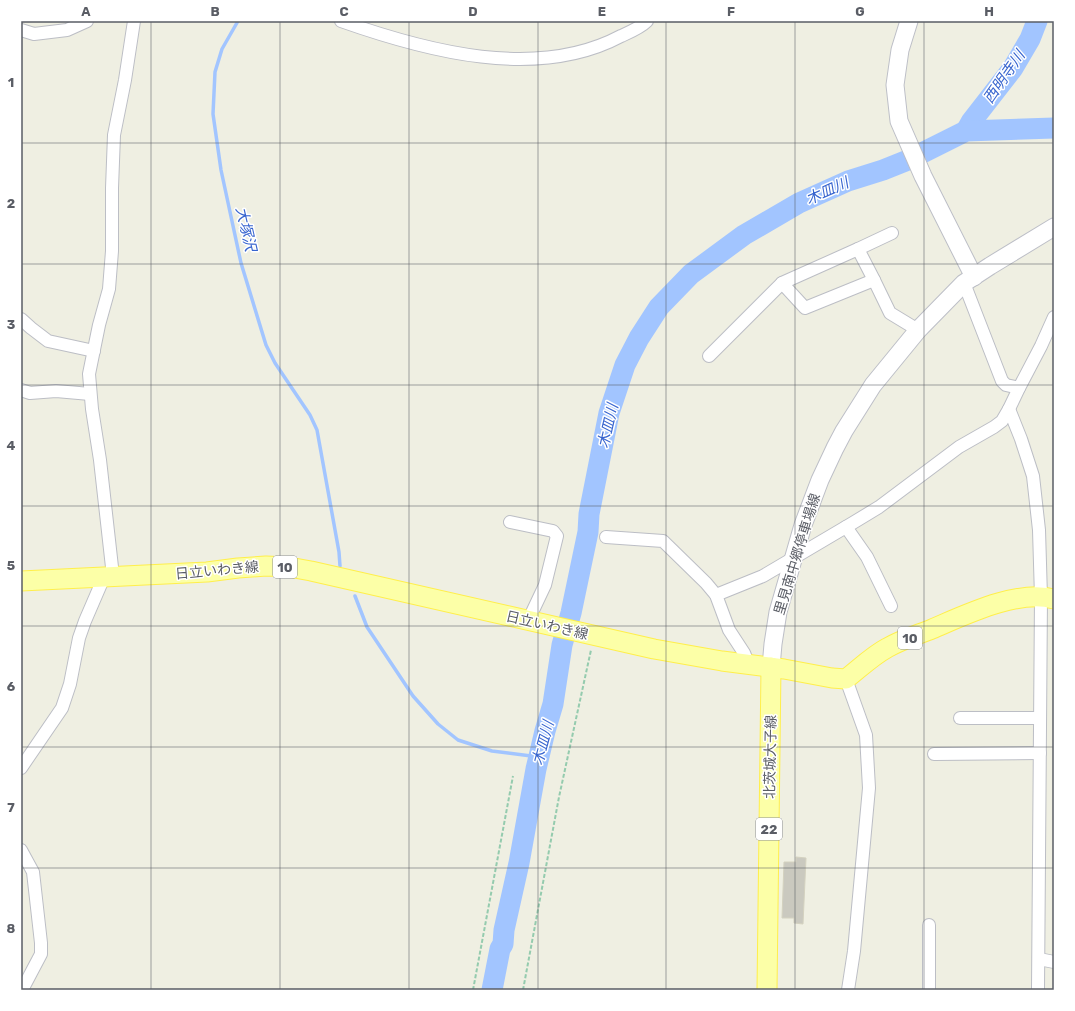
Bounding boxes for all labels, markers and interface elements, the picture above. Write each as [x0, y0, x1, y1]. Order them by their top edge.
text: A [81, 4, 91, 19]
text: B [210, 4, 220, 19]
text: C [339, 4, 349, 19]
text: D [468, 4, 478, 19]
text: E [598, 4, 606, 19]
text: F [727, 4, 735, 19]
text: G [855, 4, 865, 19]
text: H [984, 4, 994, 19]
water label: 西明寺川 [979, 46, 1030, 107]
text: 1 [8, 75, 14, 90]
water label: 木皿川 [803, 173, 853, 208]
text: 2 [7, 196, 15, 211]
water label: 大塚沢 [232, 205, 260, 255]
text: 3 [7, 317, 16, 332]
water label: 木皿川 [594, 400, 622, 450]
text: 4 [7, 438, 16, 453]
street label: 里見南中郷停車場線 [771, 491, 824, 617]
road number: 10 [273, 556, 297, 578]
text: 5 [7, 558, 15, 573]
street label: 日立いわき線 [174, 558, 260, 583]
street label: 日立いわき線 [504, 608, 590, 643]
road number: 10 [898, 627, 922, 649]
text: 6 [7, 679, 16, 694]
street label: 北茨城大子線 [761, 715, 780, 799]
water label: 木皿川 [528, 717, 558, 767]
text: 7 [7, 800, 15, 815]
road number: 22 [756, 818, 782, 840]
text: 8 [7, 921, 16, 936]

